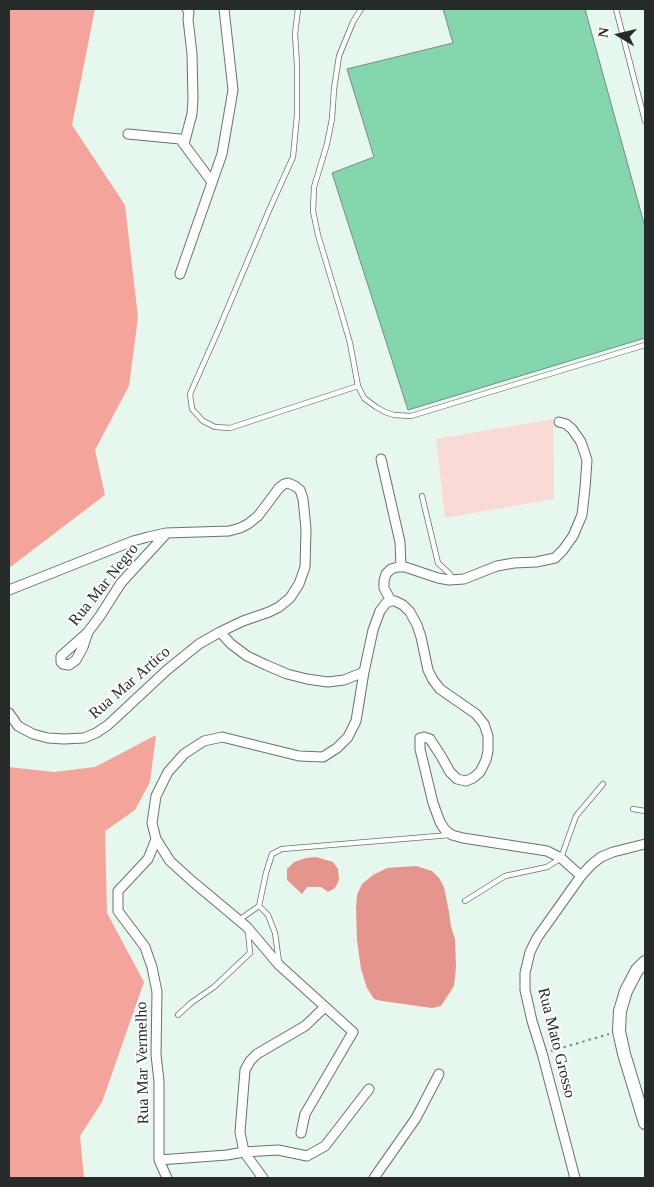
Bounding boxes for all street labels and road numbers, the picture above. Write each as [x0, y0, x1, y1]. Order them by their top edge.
street label: Rua Mar Negro [65, 540, 143, 630]
street label: Rua Mar Artico [85, 643, 175, 723]
street label: Rua Mato Grosso [533, 986, 579, 1100]
street label: Rua Mar Vermelho [132, 1002, 154, 1124]

